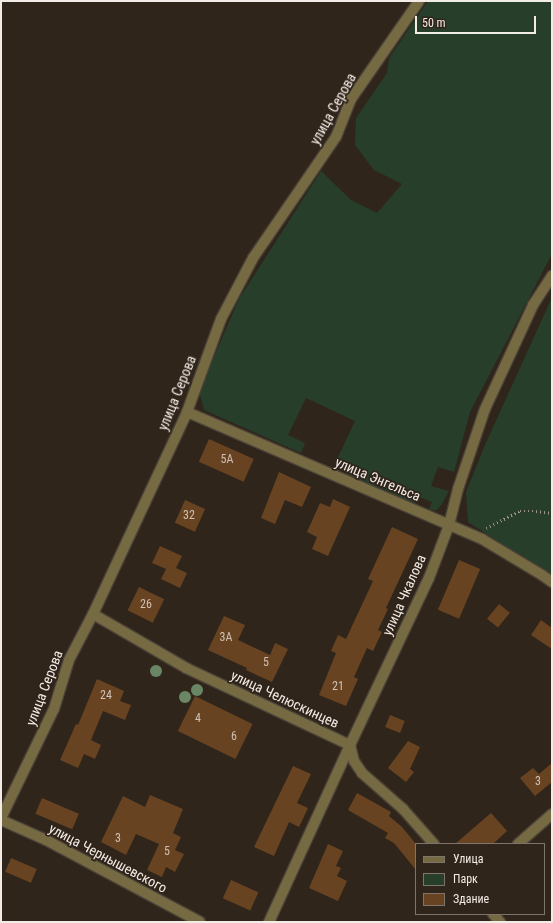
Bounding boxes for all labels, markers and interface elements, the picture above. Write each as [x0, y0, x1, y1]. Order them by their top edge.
scale bar [417, 8, 538, 34]
text: 50 m [422, 16, 446, 30]
street label: улица Серова [306, 70, 360, 148]
street label: улица Серова [154, 353, 200, 433]
house number: 5А [221, 453, 233, 467]
street label: улица Энгельса [333, 453, 423, 505]
house number: 32 [183, 509, 195, 523]
street label: улица Чкалова [379, 552, 429, 638]
house number: 26 [140, 598, 152, 612]
house number: 3А [220, 631, 232, 645]
street label: улица Серова [22, 648, 66, 728]
house number: 5 [263, 656, 269, 670]
street label: улица Челюскинцев [228, 667, 342, 731]
house number: 21 [332, 680, 344, 694]
house number: 24 [100, 689, 112, 703]
house number: 4 [195, 712, 201, 726]
house number: 6 [231, 730, 237, 744]
house number: 3 [535, 775, 541, 789]
street label: улица Чернышевского [46, 820, 170, 896]
house number: 3 [115, 832, 121, 846]
legend [415, 843, 545, 915]
house number: 5 [164, 845, 170, 859]
text: Улица [453, 852, 483, 866]
text: Парк [453, 872, 478, 886]
text: Здание [453, 892, 489, 906]

